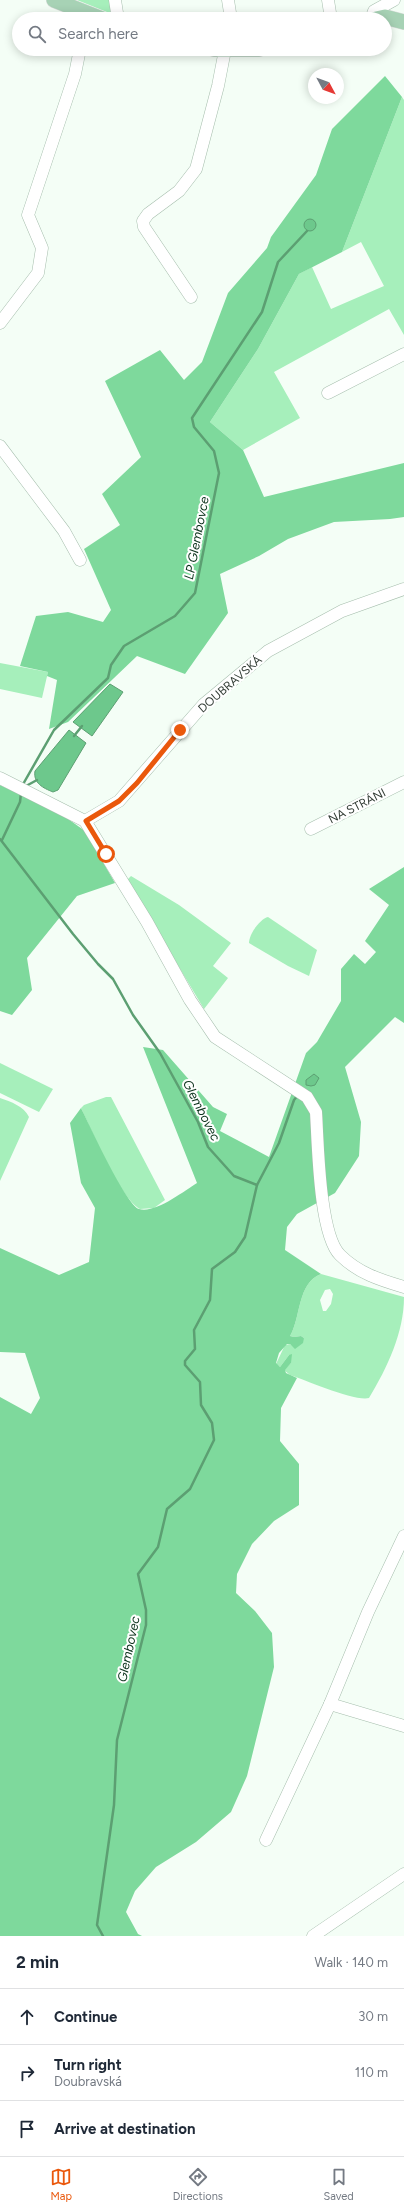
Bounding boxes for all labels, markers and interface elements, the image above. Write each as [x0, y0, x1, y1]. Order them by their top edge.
search box [12, 12, 392, 56]
icon: search [26, 23, 48, 45]
text: Search here [58, 25, 138, 43]
north arrow [308, 68, 344, 104]
water label: LP Glembovce [181, 495, 212, 581]
street label: DOUBRAVSKÁ [195, 653, 265, 715]
route end [171, 721, 189, 739]
street label: NA STRÁNI [326, 786, 388, 826]
route start [97, 845, 115, 863]
water label: Glembovec [180, 1077, 223, 1143]
water label: Glembovec [114, 1615, 143, 1683]
text: 2 min [16, 1952, 59, 1972]
text: Walk · 140 m [314, 1955, 388, 1970]
icon: ahead [16, 2006, 38, 2028]
text: Continue [54, 2008, 117, 2026]
text: 30 m [358, 2009, 388, 2024]
text: Turn right [54, 2056, 122, 2074]
icon: right [16, 2062, 38, 2084]
text: 110 m [355, 2065, 388, 2080]
text: Doubravská [54, 2074, 122, 2089]
icon: arrive [16, 2118, 38, 2140]
text: Arrive at destination [54, 2120, 195, 2138]
tab: Map [50, 2166, 72, 2203]
tab: Directions [173, 2166, 223, 2203]
tab: Saved [323, 2166, 354, 2203]

